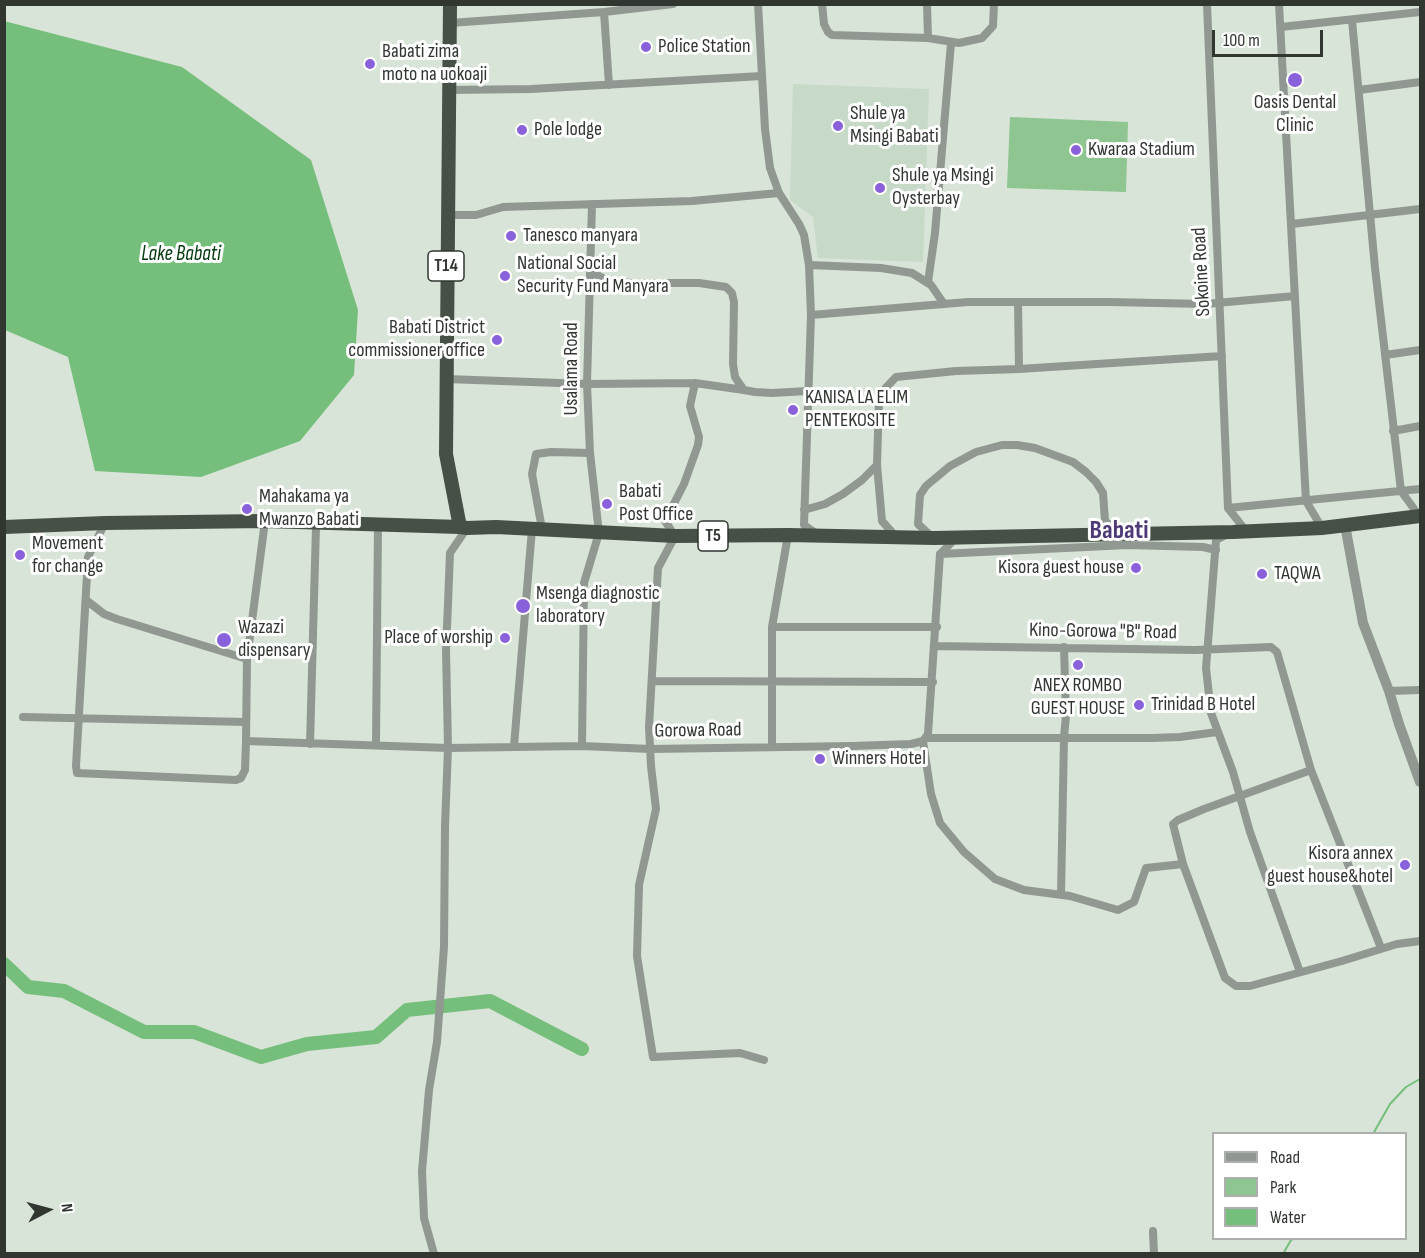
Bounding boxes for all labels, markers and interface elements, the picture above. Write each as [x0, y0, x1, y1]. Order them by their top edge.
scale bar [1215, 18, 1326, 56]
text: 100 m [1223, 30, 1260, 51]
place label: Police Station [658, 35, 751, 59]
place label: Babati zima moto na uokoaji [382, 40, 487, 87]
marker: Police Station [639, 40, 653, 54]
marker: Babati zima moto na uokoaji [363, 57, 377, 71]
marker: Oasis Dental Clinic [1286, 71, 1304, 89]
place label: Oasis Dental Clinic [1254, 91, 1336, 138]
place label: Shule ya Msingi Babati [850, 102, 939, 149]
place label: Pole lodge [534, 118, 602, 142]
marker: Shule ya Msingi Babati [831, 119, 845, 133]
marker: Pole lodge [515, 123, 529, 137]
place label: Kwaraa Stadium [1088, 138, 1195, 162]
marker: Kwaraa Stadium [1069, 143, 1083, 157]
place label: Shule ya Msingi Oysterbay [892, 164, 994, 211]
marker: Shule ya Msingi Oysterbay [873, 181, 887, 195]
place label: Tanesco manyara [523, 224, 638, 248]
street label: Sokoine Road [1188, 227, 1216, 317]
marker: Tanesco manyara [504, 229, 518, 243]
water label: Lake Babati [141, 242, 221, 268]
road number: T14 [428, 251, 464, 281]
place label: National Social Security Fund Manyara [517, 252, 669, 299]
marker: National Social Security Fund Manyara [498, 269, 512, 283]
place label: Babati District commissioner office [348, 316, 485, 363]
street label: Usalama Road [560, 322, 584, 416]
marker: Babati District commissioner office [490, 333, 504, 347]
place label: KANISA LA ELIM PENTEKOSITE [805, 386, 908, 433]
marker: KANISA LA ELIM PENTEKOSITE [786, 403, 800, 417]
place label: Babati Post Office [619, 480, 693, 527]
place label: Mahakama ya Mwanzo Babati [259, 485, 359, 532]
marker: Babati Post Office [600, 497, 614, 511]
marker: Mahakama ya Mwanzo Babati [240, 502, 254, 516]
district label: Babati [1090, 515, 1148, 547]
road number: T5 [698, 521, 728, 551]
place label: Movement for change [32, 532, 103, 579]
marker: Movement for change [13, 548, 27, 562]
place label: Kisora guest house [998, 556, 1124, 580]
marker: Kisora guest house [1129, 561, 1143, 575]
place label: TAQWA [1274, 562, 1321, 586]
marker: TAQWA [1255, 567, 1269, 581]
place label: Msenga diagnostic laboratory [536, 582, 660, 629]
marker: Msenga diagnostic laboratory [514, 597, 532, 615]
place label: Wazazi dispensary [238, 616, 311, 663]
street label: Kino-Gorowa "B" Road [1029, 619, 1177, 645]
place label: Place of worship [384, 626, 493, 650]
marker: Wazazi dispensary [215, 631, 233, 649]
marker: Place of worship [498, 631, 512, 645]
marker: ANEX ROMBO GUEST HOUSE [1071, 658, 1085, 672]
place label: ANEX ROMBO GUEST HOUSE [1031, 674, 1125, 721]
place label: Trinidad B Hotel [1151, 693, 1255, 717]
marker: Trinidad B Hotel [1132, 698, 1146, 712]
street label: Gorowa Road [654, 718, 742, 744]
place label: Winners Hotel [832, 747, 926, 771]
marker: Winners Hotel [813, 752, 827, 766]
place label: Kisora annex guest house&hotel [1267, 842, 1393, 889]
marker: Kisora annex guest house&hotel [1398, 858, 1412, 872]
legend [1212, 1132, 1407, 1240]
text: Road [1270, 1147, 1300, 1168]
text: Park [1270, 1177, 1296, 1198]
north arrow [18, 1180, 78, 1240]
text: N [57, 1203, 76, 1213]
text: Water [1270, 1207, 1306, 1228]

